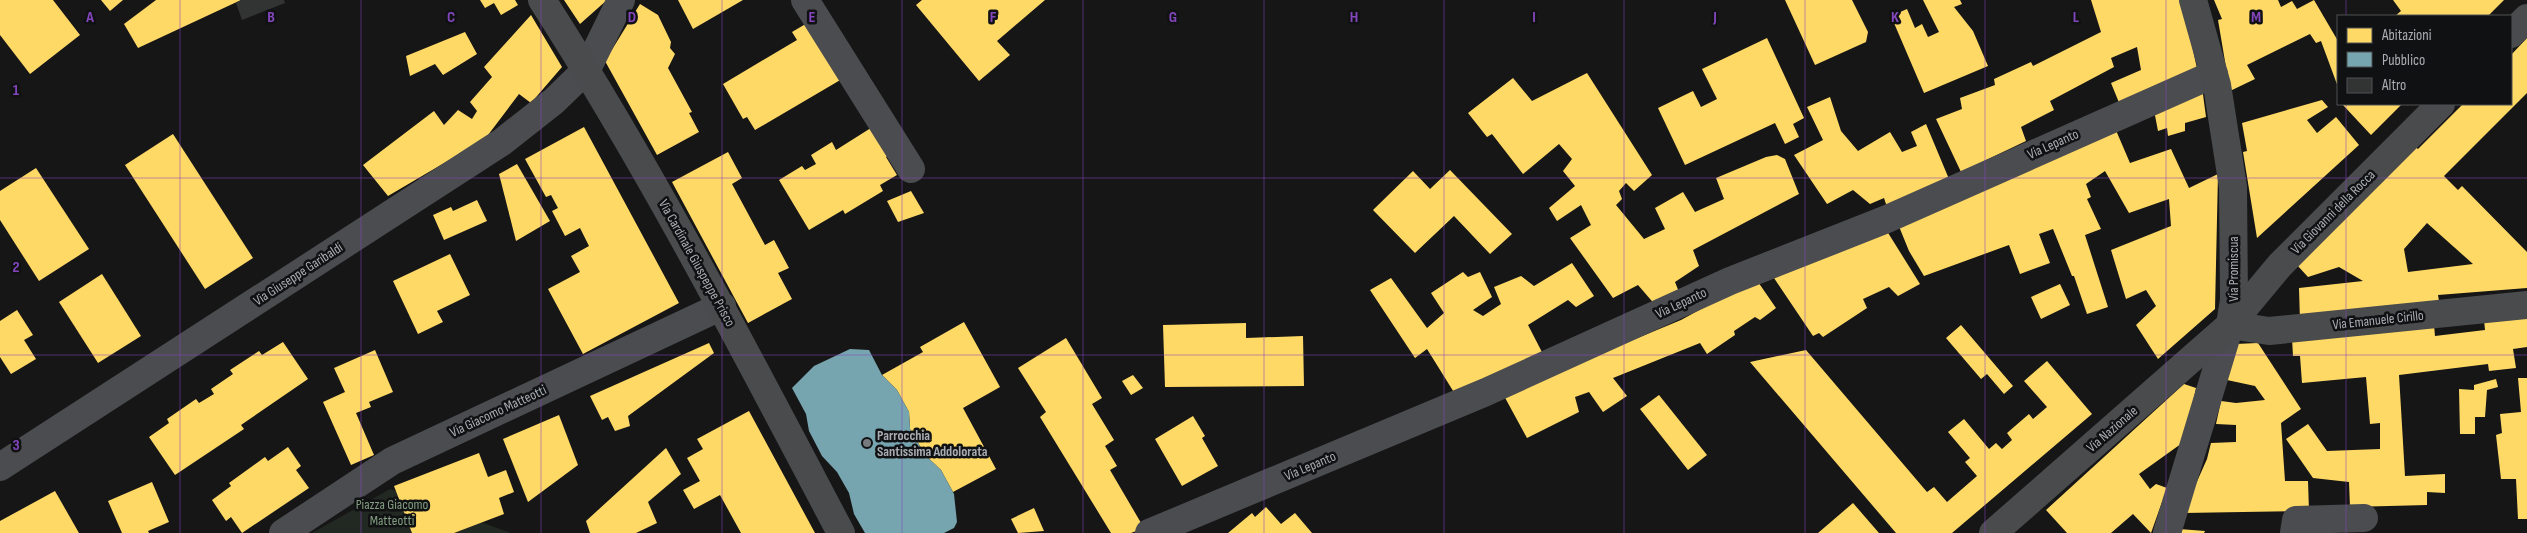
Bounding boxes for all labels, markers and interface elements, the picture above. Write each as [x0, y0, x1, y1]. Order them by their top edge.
text: A [85, 8, 94, 27]
text: B [267, 8, 275, 27]
text: C [447, 8, 455, 27]
text: D [628, 8, 636, 27]
text: E [809, 8, 816, 27]
text: F [990, 8, 997, 27]
text: G [1169, 8, 1177, 27]
text: H [1350, 8, 1358, 27]
text: I [1532, 8, 1536, 27]
text: J [1712, 8, 1717, 27]
text: K [1891, 8, 1899, 27]
text: L [2073, 8, 2080, 27]
text: M [2251, 8, 2261, 27]
legend [2337, 15, 2512, 105]
text: Abitazioni [2381, 26, 2432, 45]
text: Pubblico [2382, 51, 2425, 70]
text: Altro [2381, 76, 2406, 95]
text: 1 [13, 81, 20, 100]
street label: Via Lepanto [2025, 125, 2081, 163]
street label: Via Giovanni della Rocca [2287, 166, 2379, 258]
street label: Via Cardinale Giuspeppe Prisco [655, 196, 739, 330]
street label: Via Promiscua [2225, 236, 2242, 302]
street label: Via Giuseppe Garibaldi [250, 239, 346, 309]
text: 2 [12, 258, 20, 277]
street label: Via Lepanto [1653, 284, 1709, 322]
street label: Via Emanuele Cirillo [2332, 307, 2425, 333]
street label: Via Giacomo Matteotti [447, 381, 549, 441]
street label: Via Nazionale [2083, 402, 2141, 456]
place label: Parrocchia Santissima Addolorata [877, 427, 988, 460]
text: 3 [12, 436, 20, 455]
marker: Parrocchia Santissima Addolorata [861, 437, 873, 449]
street label: Via Lepanto [1282, 447, 1339, 484]
park label: Piazza Giacomo Matteotti [356, 496, 429, 529]

